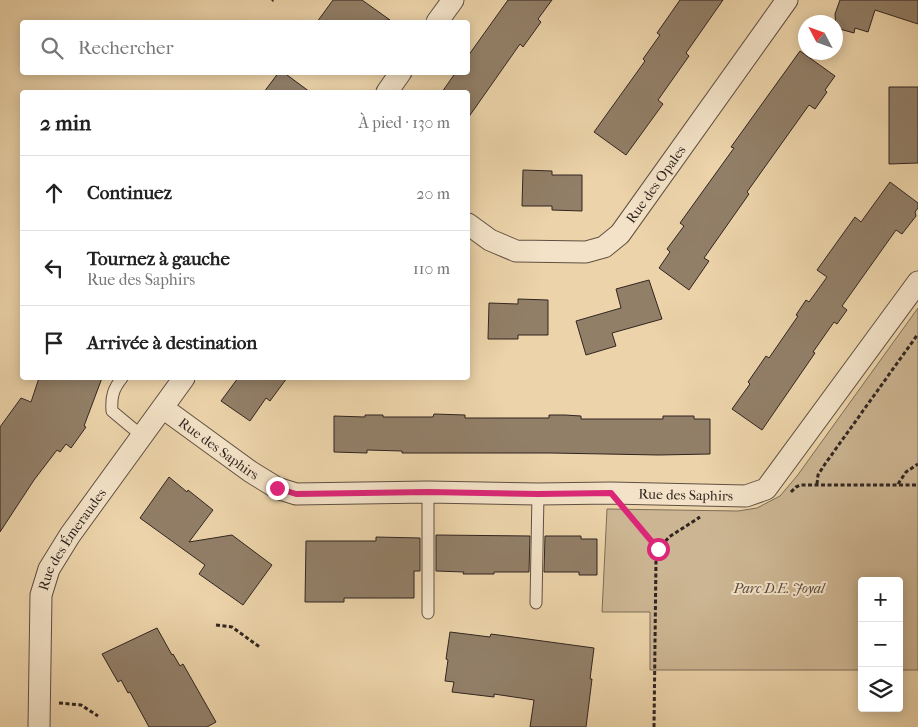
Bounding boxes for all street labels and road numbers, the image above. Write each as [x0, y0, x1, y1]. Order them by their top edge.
street label: Rue des Opales [622, 142, 690, 227]
street label: Rue des Saphirs [175, 414, 262, 484]
street label: Rue des Émeraudes [35, 485, 110, 593]
street label: Rue des Saphirs [638, 486, 733, 505]

